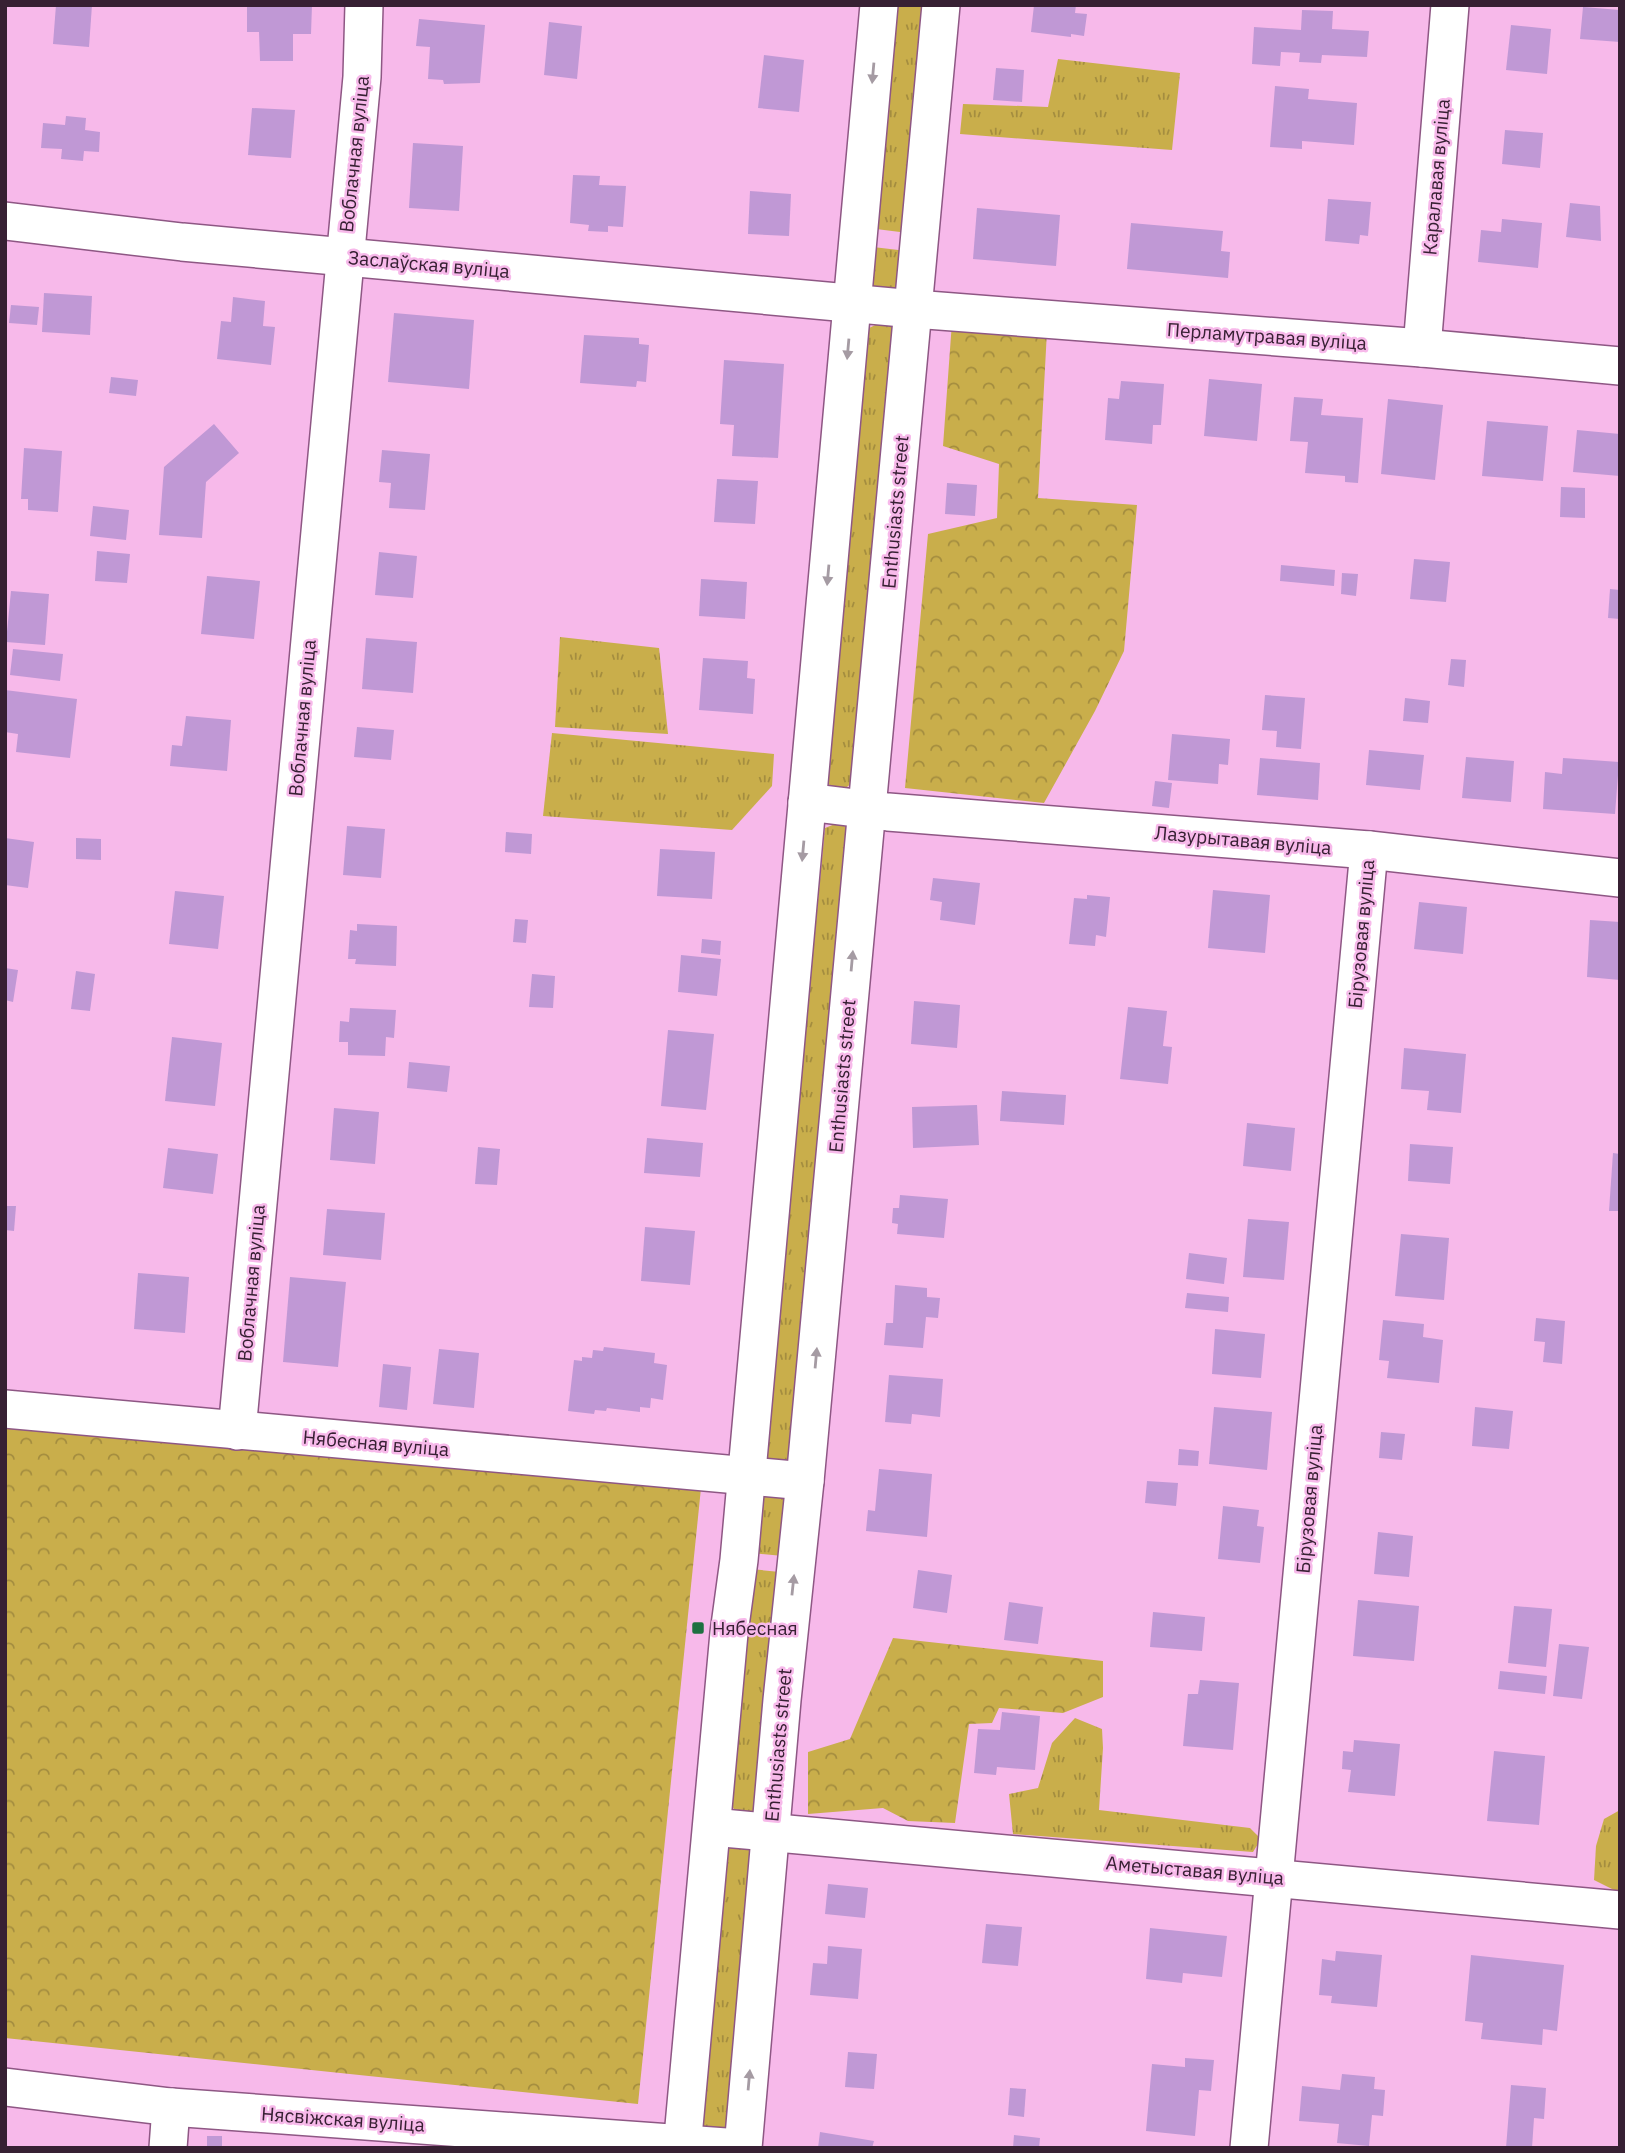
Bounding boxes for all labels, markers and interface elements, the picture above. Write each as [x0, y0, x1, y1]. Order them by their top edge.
one-way arrow [867, 62, 878, 84]
street label: Воблачная вуліца [334, 75, 374, 233]
street label: Каралавая вуліца [1417, 98, 1455, 256]
street label: Заслаўская вуліца [347, 245, 511, 283]
street label: Перламутравая вуліца [1166, 317, 1368, 355]
one-way arrow [843, 338, 854, 360]
street label: Enthusiasts street [876, 434, 914, 590]
one-way arrow [822, 564, 833, 586]
street label: Воблачная вуліца [283, 639, 321, 797]
street label: Лазурытавая вуліца [1153, 820, 1333, 860]
one-way arrow [797, 840, 808, 862]
street label: Бірузовая вуліца [1343, 859, 1379, 1009]
one-way arrow [847, 950, 858, 972]
street label: Enthusiasts street [823, 998, 861, 1154]
street label: Воблачная вуліца [232, 1204, 270, 1362]
one-way arrow [811, 1347, 822, 1369]
street label: Бірузовая вуліца [1291, 1424, 1327, 1574]
street label: Нябесная вуліца [302, 1425, 450, 1461]
one-way arrow [788, 1574, 799, 1596]
place label: Нябесная [712, 1616, 798, 1640]
marker: Нябесная [690, 1620, 706, 1636]
street label: Enthusiasts street [759, 1667, 797, 1823]
street label: Аметыставая вуліца [1105, 1850, 1285, 1890]
one-way arrow [744, 2069, 755, 2091]
street label: Нясвіжская вуліца [260, 2101, 426, 2137]

